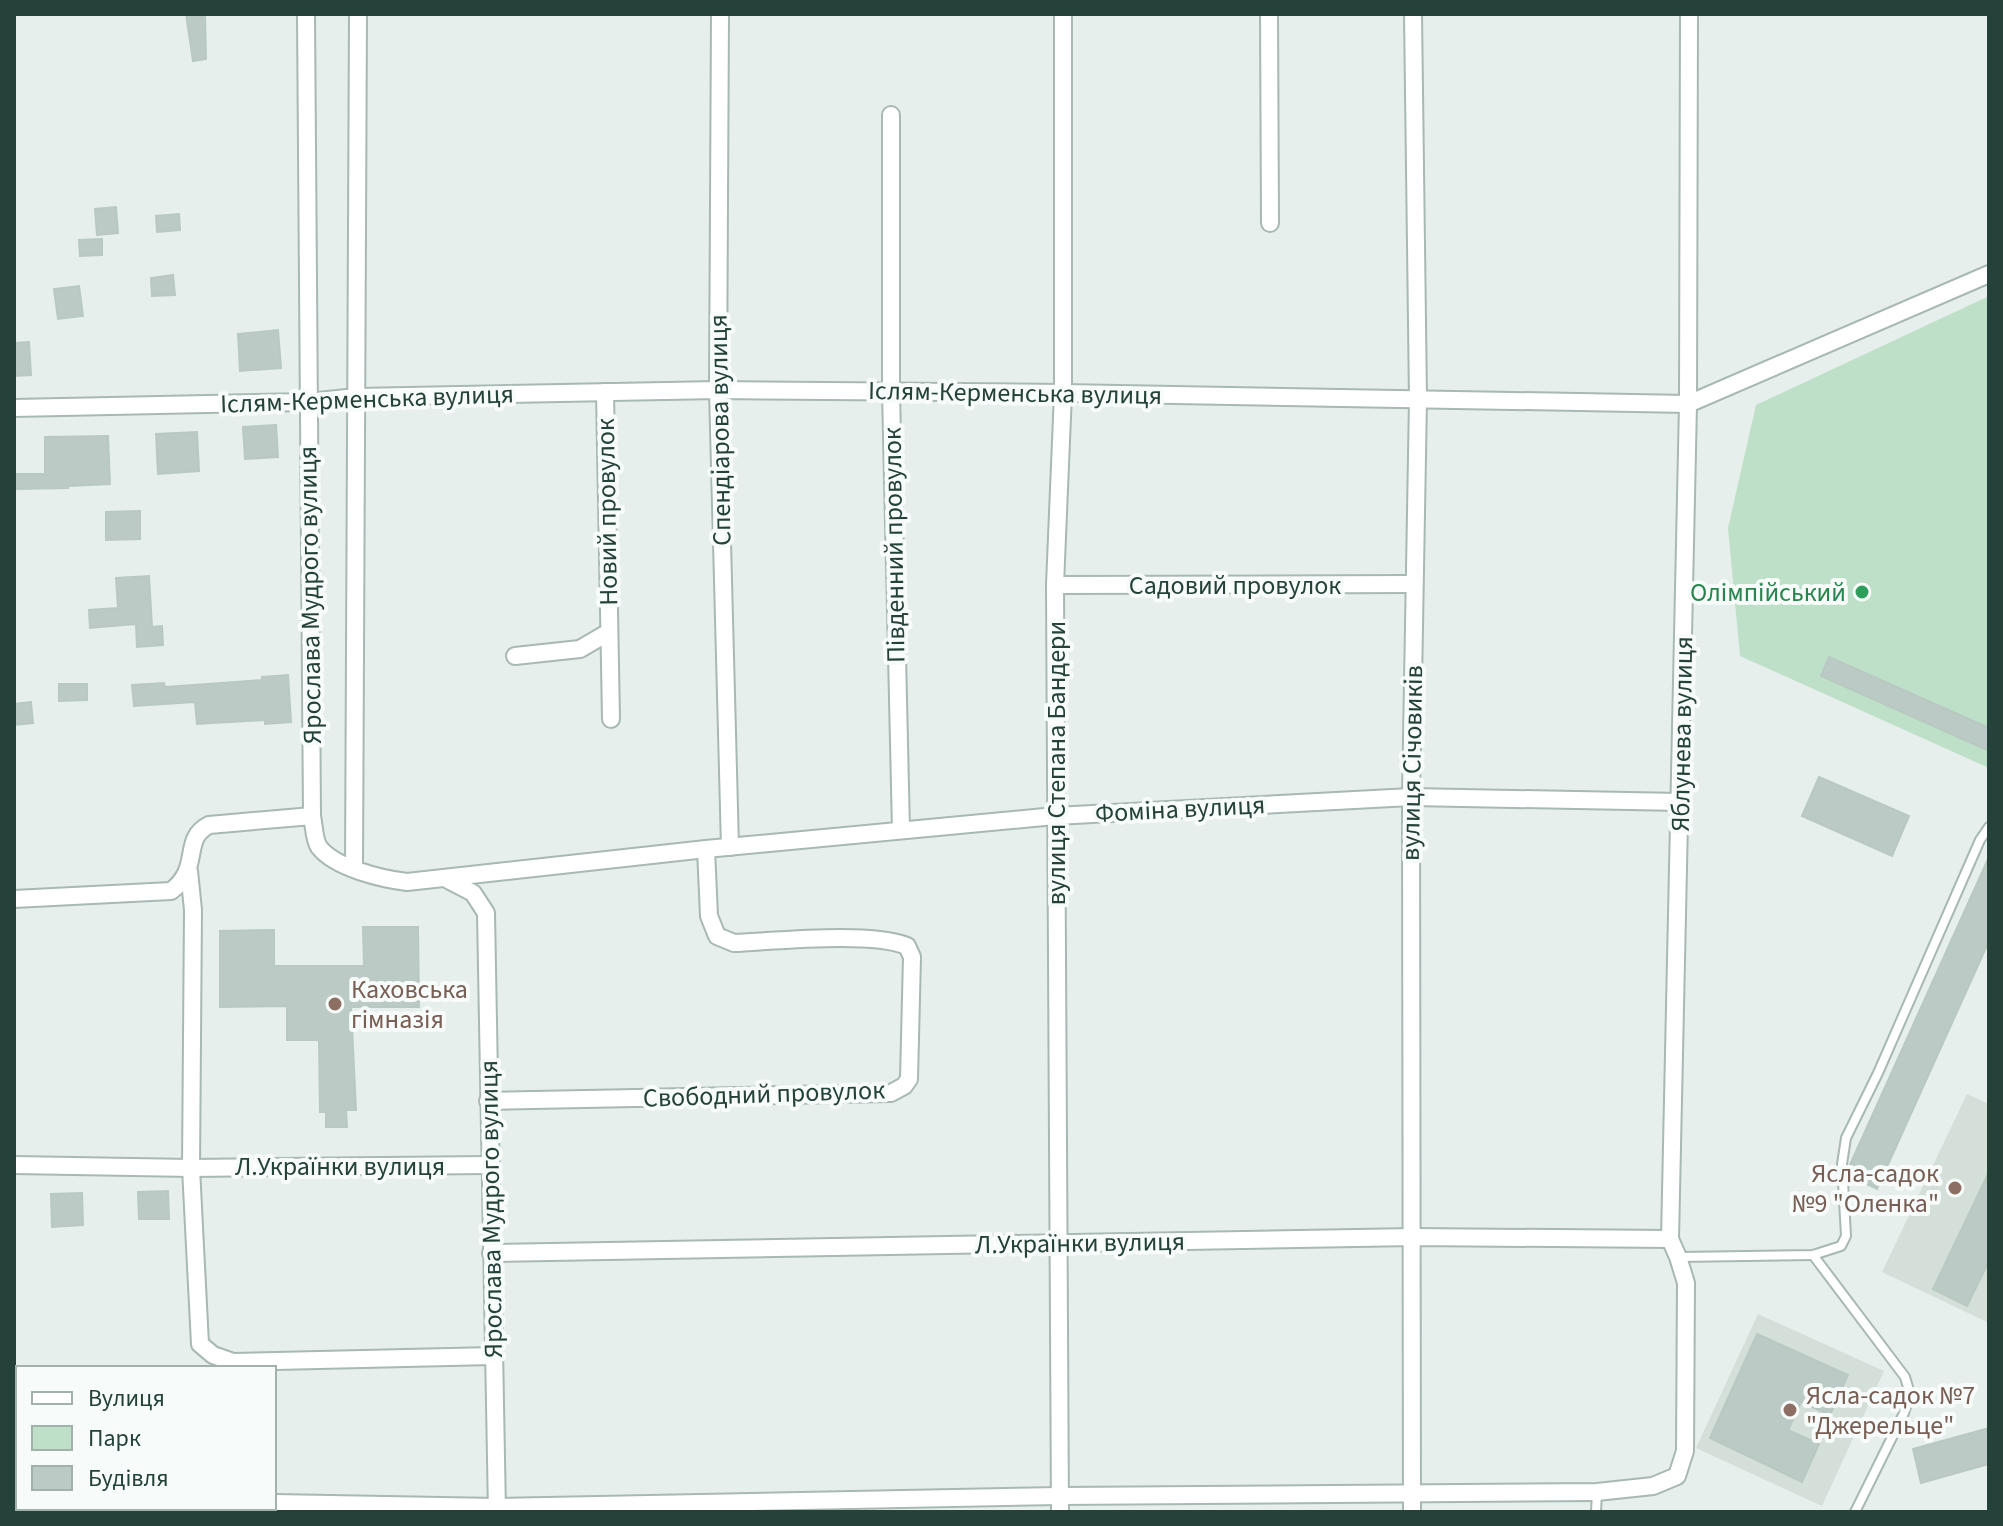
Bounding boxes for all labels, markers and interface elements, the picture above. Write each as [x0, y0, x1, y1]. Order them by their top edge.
street label: Спендіарова вулиця [699, 314, 741, 546]
street label: Іслям-Керменська вулиця [868, 372, 1162, 414]
street label: Іслям-Керменська вулиця [219, 375, 515, 423]
street label: Новий провулок [587, 418, 627, 606]
street label: Південний провулок [873, 427, 915, 663]
street label: Ярослава Мудрого вулиця [289, 446, 331, 744]
street label: Садовий провулок [1129, 567, 1341, 604]
place label: Олімпійський [1690, 574, 1846, 611]
marker: Олімпійський [1853, 583, 1871, 601]
street label: вулиця Степана Бандери [1038, 621, 1075, 905]
street label: Яблунева вулиця [1662, 636, 1702, 832]
street label: вулиця Січовиків [1392, 665, 1432, 861]
street label: Фоміна вулиця [1094, 786, 1266, 832]
place label: Каховська гімназія [351, 971, 468, 1038]
marker: Каховська гімназія [326, 995, 344, 1013]
street label: Ярослава Мудрого вулиця [470, 1060, 512, 1358]
street label: Свободний провулок [642, 1071, 886, 1117]
street label: Л.Українки вулиця [235, 1148, 445, 1185]
place label: Ясла-садок №9 "Оленка" [1791, 1155, 1939, 1222]
marker: Ясла-садок №9 "Оленка" [1946, 1179, 1964, 1197]
street label: Л.Українки вулиця [975, 1223, 1185, 1263]
legend [16, 1366, 276, 1510]
place label: Ясла-садок №7 "Джерельце" [1806, 1377, 1975, 1444]
text: Вулиця [88, 1381, 165, 1416]
marker: Ясла-садок №7 "Джерельце" [1781, 1401, 1799, 1419]
text: Парк [88, 1421, 141, 1456]
text: Будівля [88, 1461, 169, 1496]

